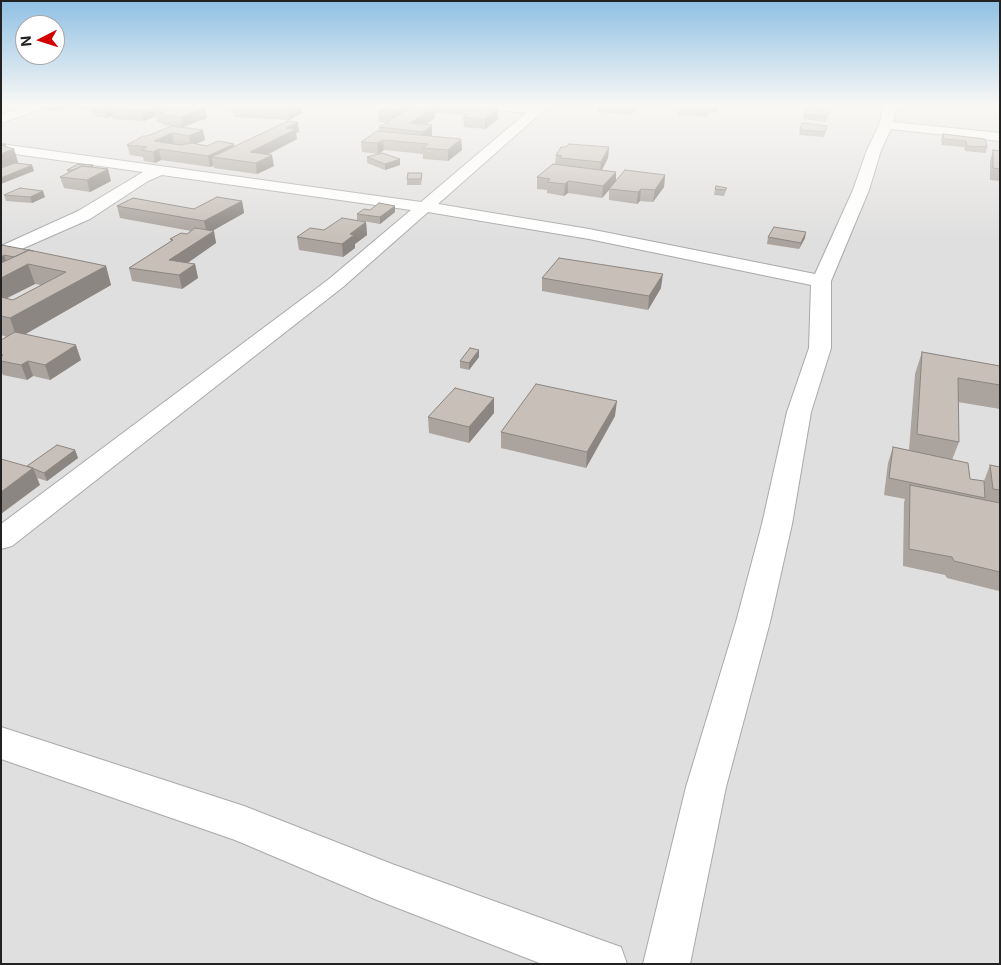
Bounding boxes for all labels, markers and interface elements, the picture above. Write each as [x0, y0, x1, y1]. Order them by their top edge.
north arrow [15, 15, 65, 65]
text: N [17, 35, 34, 47]

